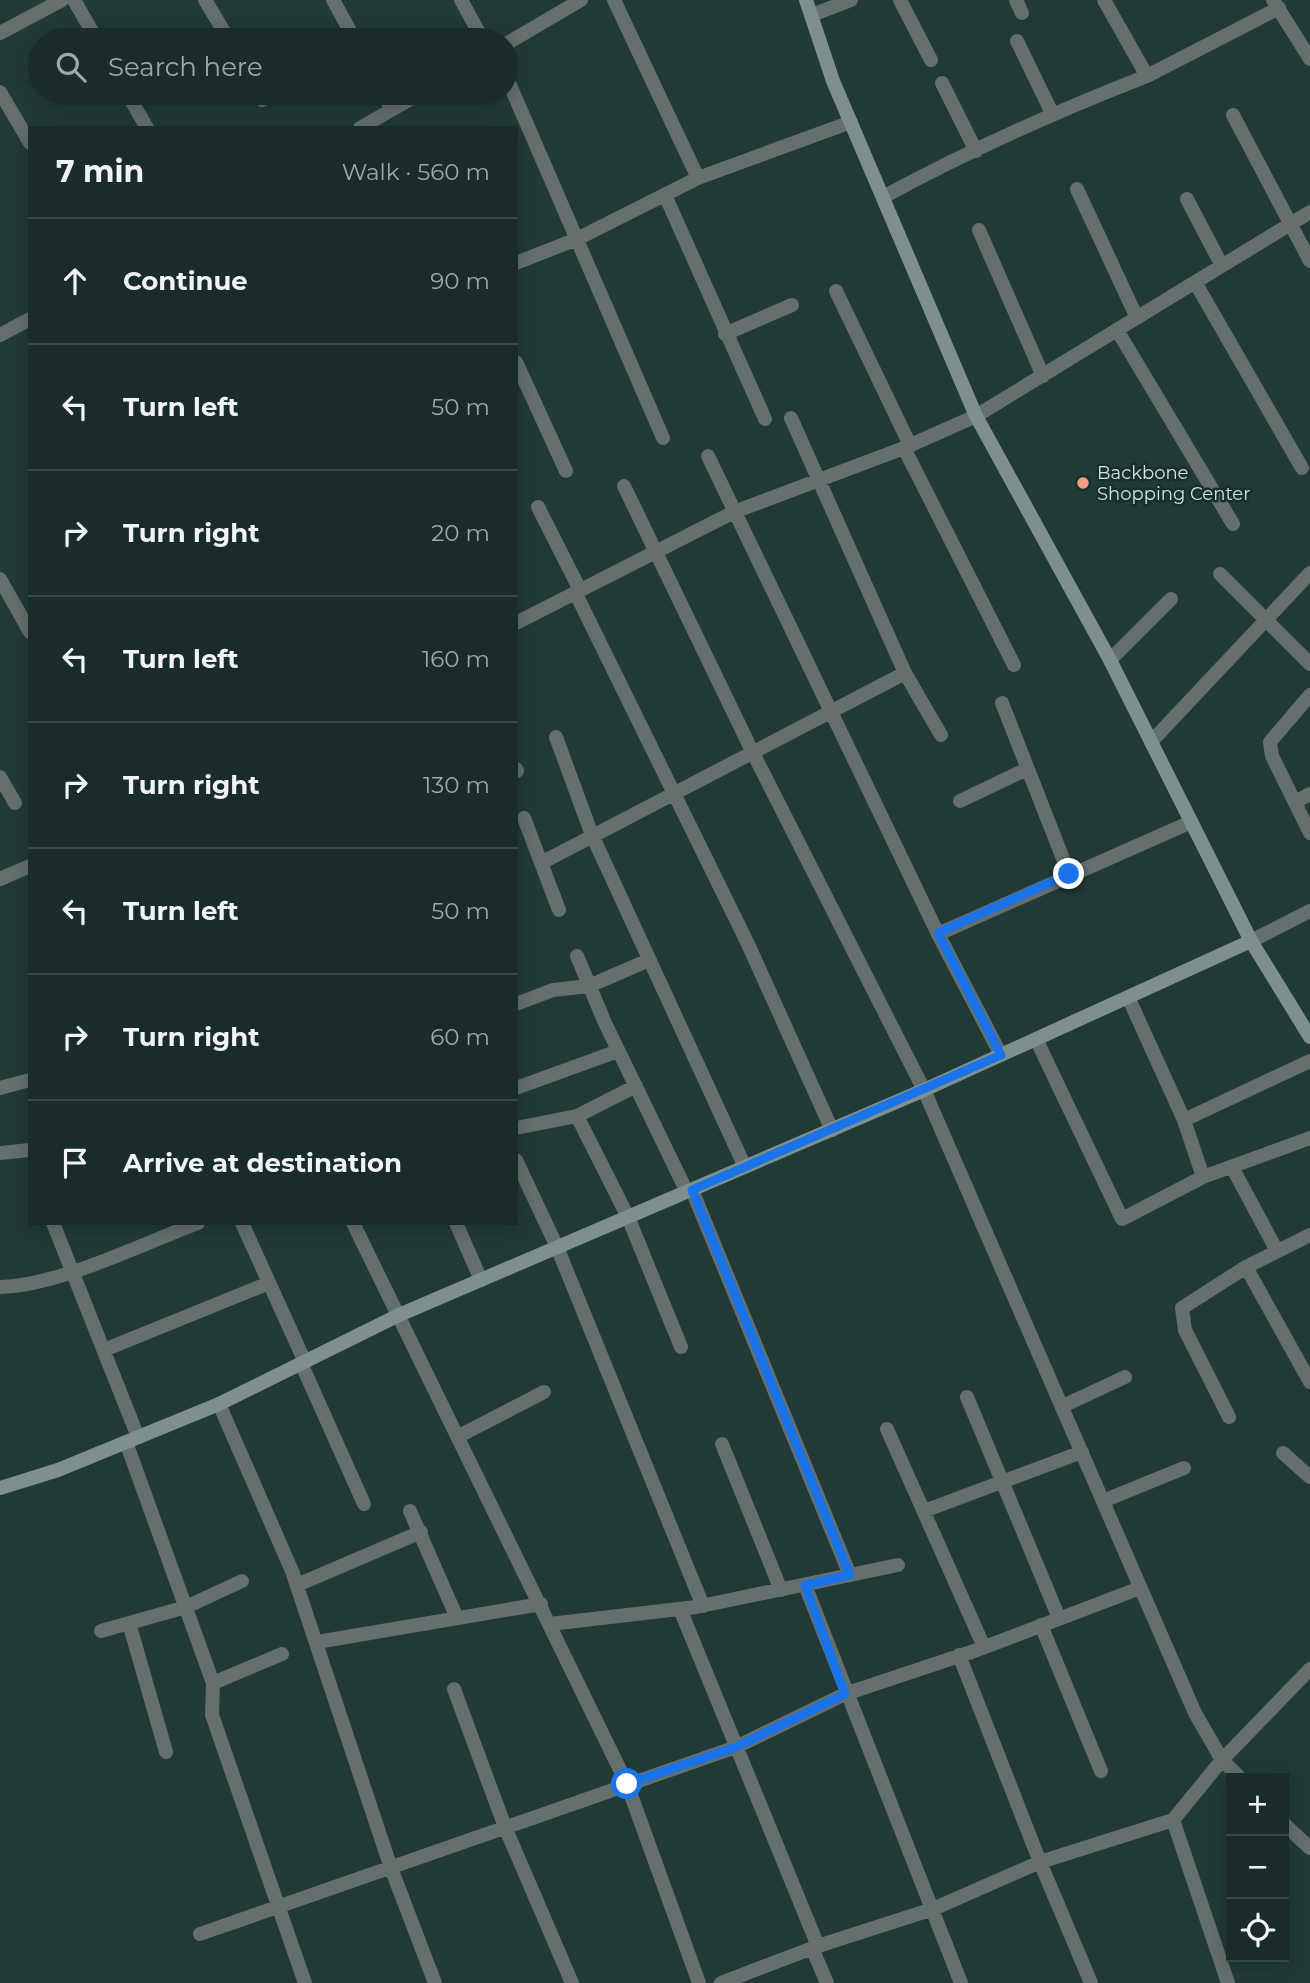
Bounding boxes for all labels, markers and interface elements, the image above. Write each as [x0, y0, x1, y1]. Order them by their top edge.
search box [28, 28, 518, 105]
icon: search [52, 48, 90, 86]
text: Search here [108, 51, 263, 83]
text: 7 min [56, 153, 144, 190]
text: Walk · 560 m [342, 158, 490, 186]
icon: ahead [56, 262, 94, 300]
text: Continue [123, 265, 248, 297]
text: 90 m [430, 267, 490, 295]
icon: left [56, 388, 94, 426]
text: Turn left [123, 391, 239, 423]
text: 50 m [431, 393, 490, 421]
place label: Backbone Shopping Center [1097, 462, 1250, 505]
marker: Backbone Shopping Center [1075, 475, 1091, 491]
icon: right [56, 514, 94, 552]
text: Turn right [123, 517, 259, 549]
text: 20 m [431, 519, 490, 547]
icon: left [56, 640, 94, 678]
text: Turn left [123, 643, 239, 675]
text: 160 m [422, 645, 490, 673]
icon: right [56, 766, 94, 804]
text: Turn right [123, 769, 259, 801]
text: 130 m [423, 771, 490, 799]
route end [1053, 858, 1084, 889]
icon: left [56, 892, 94, 930]
text: Turn left [123, 895, 239, 927]
text: 50 m [431, 897, 490, 925]
icon: right [56, 1018, 94, 1056]
text: Turn right [123, 1021, 259, 1053]
text: 60 m [430, 1023, 490, 1051]
icon: arrive [56, 1144, 94, 1182]
text: Arrive at destination [123, 1147, 402, 1179]
route start [611, 1768, 642, 1799]
map controls [1226, 1773, 1289, 1962]
button: + [1226, 1773, 1289, 1836]
button: − [1226, 1836, 1289, 1899]
button: locate [1226, 1899, 1289, 1962]

